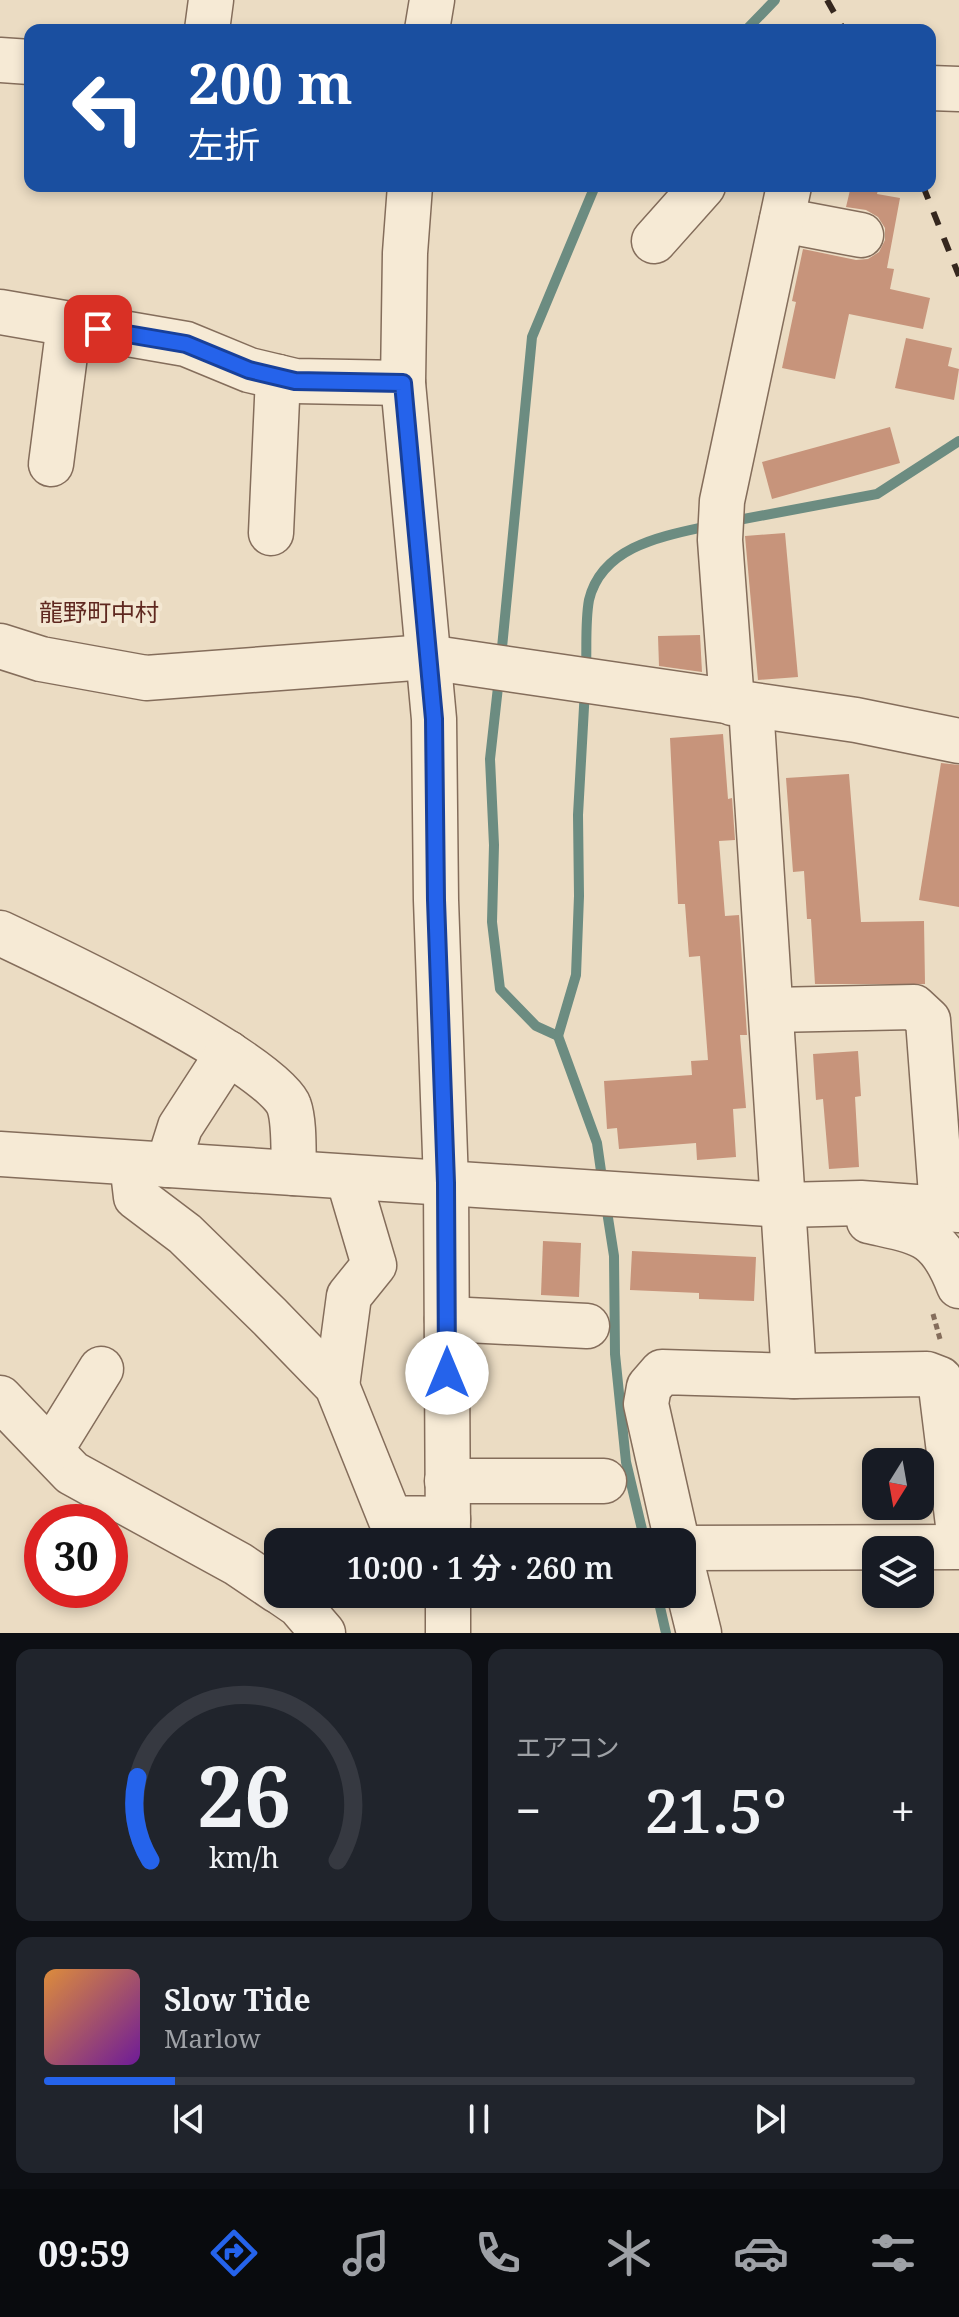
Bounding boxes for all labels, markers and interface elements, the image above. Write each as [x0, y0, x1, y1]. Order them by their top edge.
text: 200 m [188, 44, 353, 120]
icon: left [56, 56, 160, 160]
text: 左折 [188, 120, 260, 169]
pin [64, 295, 132, 363]
icon: arrive [76, 307, 120, 351]
district label: 龍野町中村 [39, 595, 159, 628]
position arrow [405, 1331, 489, 1415]
north arrow [862, 1448, 934, 1520]
map controls [862, 1448, 934, 1608]
speed limit sign: 30 [24, 1504, 128, 1608]
button: layers [862, 1536, 934, 1608]
text: 10:00 · 1 分 · 260 m [347, 1547, 613, 1588]
text: エアコン [516, 1729, 620, 1765]
text: 26 [197, 1738, 291, 1851]
text: 21.5° [645, 1769, 787, 1851]
text: − [516, 1780, 541, 1840]
text: + [890, 1780, 915, 1840]
text: km/h [209, 1837, 279, 1876]
text: Slow Tide [164, 1979, 311, 2020]
text: Marlow [164, 2020, 261, 2056]
icon: previous [167, 2097, 211, 2141]
icon: pause [457, 2097, 501, 2141]
icon: next [748, 2097, 792, 2141]
icon: directions [206, 2225, 262, 2281]
icon: music [338, 2225, 394, 2281]
icon: phone [470, 2225, 526, 2281]
icon: climate [601, 2225, 657, 2281]
icon: car [733, 2225, 789, 2281]
icon: filters [865, 2225, 921, 2281]
text: 09:59 [38, 2229, 130, 2278]

